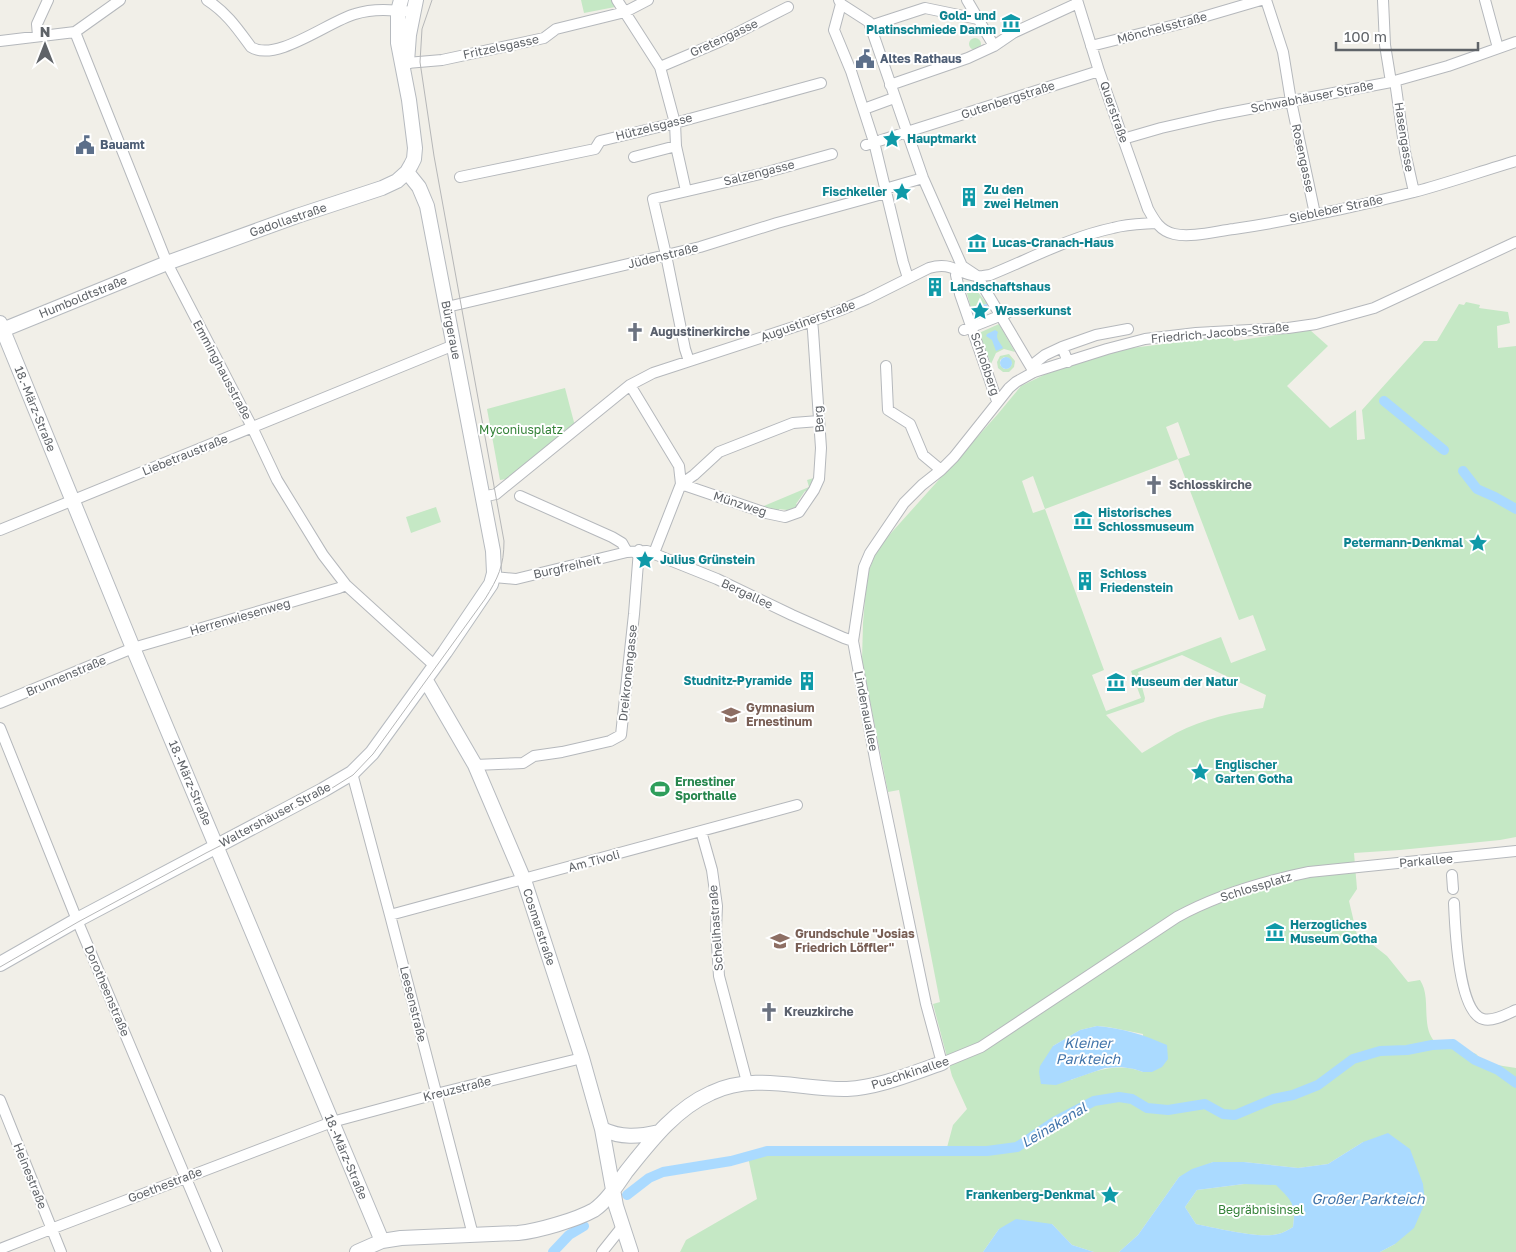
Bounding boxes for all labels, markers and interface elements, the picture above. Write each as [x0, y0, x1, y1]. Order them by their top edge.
place label: Gold- und Platinschmiede Damm [866, 8, 996, 37]
street label: Mönchelsstraße [1115, 8, 1208, 47]
museum icon: Gold- und Platinschmiede Damm [1000, 12, 1022, 34]
street label: Gretengasse [688, 15, 760, 60]
north arrow [20, 20, 70, 70]
scale bar [1336, 20, 1478, 52]
text: N [40, 23, 50, 40]
text: 100 m [1344, 27, 1387, 45]
street label: Fritzelsgasse [462, 31, 540, 62]
public building icon: Altes Rathaus [854, 48, 876, 70]
place label: Altes Rathaus [880, 51, 962, 66]
street label: Gutenbergstraße [959, 77, 1057, 122]
street label: Schwabhäuser Straße [1249, 77, 1375, 116]
street label: Querstraße [1097, 79, 1132, 145]
street label: Hasengasse [1392, 101, 1417, 173]
street label: Hützelsgasse [614, 110, 694, 143]
street label: Rosengasse [1289, 122, 1318, 194]
place icon: Hauptmarkt [881, 128, 903, 150]
place label: Hauptmarkt [907, 131, 977, 146]
public building icon: Bauamt [74, 134, 96, 156]
place label: Bauamt [100, 137, 145, 152]
street label: Salzengasse [722, 156, 796, 189]
place icon: Fischkeller [891, 181, 913, 203]
place label: Zu den zwei Helmen [984, 182, 1059, 211]
place label: Fischkeller [822, 184, 887, 199]
building icon: Zu den zwei Helmen [958, 186, 980, 208]
street label: Siebleber Straße [1288, 191, 1384, 226]
street label: Gadollastraße [247, 199, 328, 240]
museum icon: Lucas-Cranach-Haus [966, 232, 988, 254]
place label: Lucas-Cranach-Haus [992, 235, 1114, 250]
street label: Jüdenstraße [626, 240, 700, 272]
street label: Humboldtstraße [36, 272, 129, 321]
building icon: Landschaftshaus [924, 276, 946, 298]
place label: Landschaftshaus [950, 279, 1051, 294]
street label: Augustinerstraße [758, 296, 857, 345]
street label: Bürgeraue [438, 299, 465, 361]
place icon: Wasserkunst [969, 300, 991, 322]
place label: Wasserkunst [995, 303, 1072, 318]
street label: Emminghausstraße [190, 317, 255, 422]
street label: Friedrich-Jacobs-Straße [1150, 319, 1290, 346]
church icon: Augustinerkirche [624, 321, 646, 343]
place label: Augustinerkirche [650, 324, 750, 339]
street label: Schloßberg [968, 330, 1003, 397]
street label: 18.-März-Straße [11, 364, 60, 454]
street label: Berg [810, 405, 827, 433]
park label: Myconiusplatz [479, 422, 563, 437]
street label: Liebetraustraße [140, 430, 230, 479]
church icon: Schlosskirche [1143, 474, 1165, 496]
place label: Schlosskirche [1169, 477, 1252, 492]
street label: Münzweg [712, 488, 769, 519]
place label: Historisches Schlossmuseum [1098, 505, 1194, 534]
museum icon: Historisches Schlossmuseum [1072, 509, 1094, 531]
place icon: Petermann-Denkmal [1467, 532, 1489, 554]
place label: Petermann-Denkmal [1344, 535, 1463, 550]
place icon: Julius Grünstein [634, 549, 656, 571]
street label: Burgfreiheit [532, 551, 602, 582]
place label: Julius Grünstein [660, 552, 755, 567]
place label: Schloss Friedenstein [1100, 566, 1173, 595]
building icon: Schloss Friedenstein [1074, 570, 1096, 592]
street label: Bergallee [719, 575, 775, 612]
street label: Herrenwiesenweg [188, 595, 292, 638]
street label: Dreikronengasse [615, 624, 640, 722]
street label: Brunnenstraße [24, 652, 108, 699]
street label: Lindenauallee [851, 669, 882, 752]
building icon: Studnitz-Pyramide [796, 670, 818, 692]
museum icon: Museum der Natur [1105, 671, 1127, 693]
place label: Studnitz-Pyramide [684, 673, 792, 688]
place label: Museum der Natur [1131, 674, 1238, 689]
place label: Gymnasium Ernestinum [746, 700, 814, 729]
school or university icon: Gymnasium Ernestinum [720, 704, 742, 726]
street label: 18.-März-Straße [166, 738, 215, 828]
place label: Englischer Garten Gotha [1215, 757, 1293, 786]
place icon: Englischer Garten Gotha [1189, 761, 1211, 783]
place label: Ernestiner Sporthalle [675, 774, 737, 803]
sports icon: Ernestiner Sporthalle [649, 778, 671, 800]
street label: Waltershäuser Straße [216, 779, 333, 850]
street label: Am Tivoli [566, 846, 621, 875]
street label: Parkallee [1398, 851, 1454, 870]
street label: Schlossplatz [1218, 868, 1294, 905]
street label: Schelihastraße [705, 884, 726, 972]
street label: Cosmarstraße [520, 886, 559, 967]
place label: Herzogliches Museum Gotha [1290, 917, 1377, 946]
museum icon: Herzogliches Museum Gotha [1264, 921, 1286, 943]
place label: Grundschule "Josias Friedrich Löffler" [795, 926, 915, 955]
school or university icon: Grundschule "Josias Friedrich Löffler" [769, 930, 791, 952]
street label: Dorotheenstraße [82, 943, 133, 1039]
street label: Leesenstraße [397, 964, 430, 1043]
church icon: Kreuzkirche [758, 1001, 780, 1023]
place label: Kreuzkirche [784, 1004, 854, 1019]
water label: Kleiner Parkteich [1056, 1034, 1122, 1067]
street label: Puschkinallee [869, 1053, 951, 1092]
street label: Kreuzstraße [421, 1073, 492, 1104]
water label: Leinakanal [1018, 1098, 1090, 1151]
street label: 18.-März-Straße [322, 1112, 371, 1202]
street label: Heinestraße [10, 1141, 51, 1211]
street label: Goethestraße [126, 1164, 204, 1206]
place icon: Frankenberg-Denkmal [1099, 1184, 1121, 1206]
place label: Frankenberg-Denkmal [966, 1187, 1095, 1202]
water label: Großer Parkteich [1311, 1190, 1426, 1207]
park label: Begräbnisinsel [1218, 1202, 1304, 1217]

